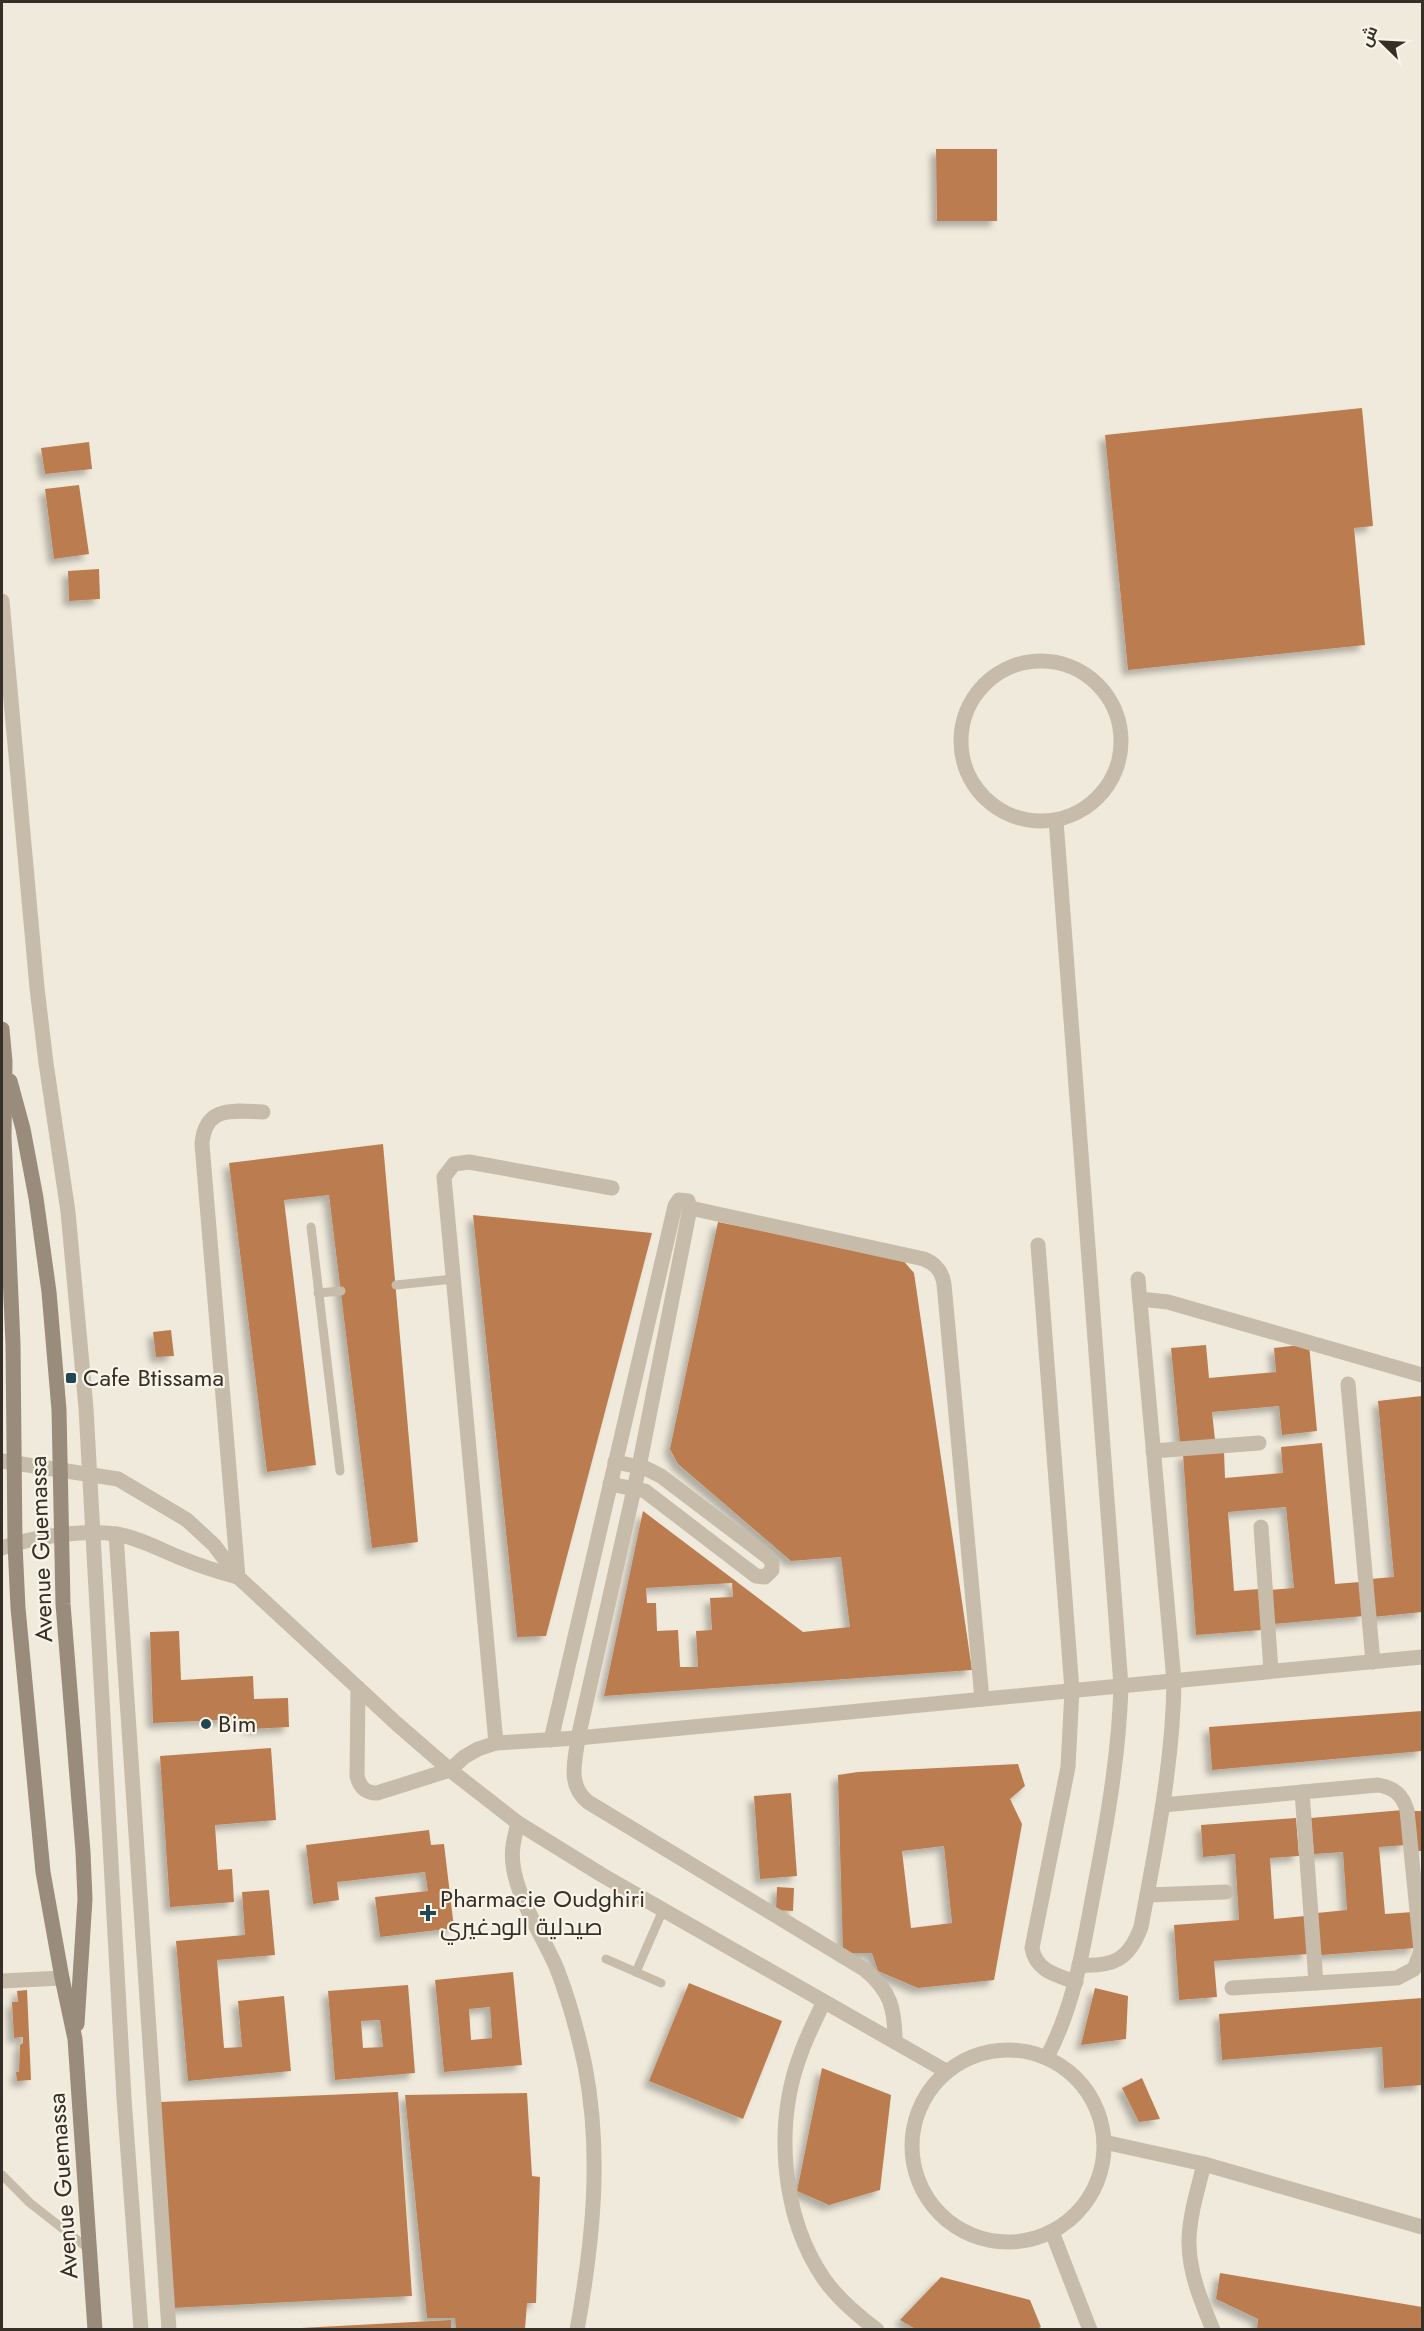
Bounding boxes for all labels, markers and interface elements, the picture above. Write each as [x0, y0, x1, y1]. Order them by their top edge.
north arrow [1352, 12, 1412, 72]
text: ش [1354, 22, 1383, 50]
place label: Cafe Btissama [83, 1360, 224, 1395]
marker: Cafe Btissama [64, 1371, 78, 1385]
street label: Avenue Guemassa [20, 1455, 61, 1643]
place label: Bim [218, 1706, 256, 1741]
marker: Bim [199, 1717, 213, 1731]
place label: Pharmacie Oudghiri صيدلية الودغيري [440, 1881, 645, 1945]
marker: Pharmacie Oudghiri صيدلية الودغيري [421, 1906, 435, 1920]
street label: Avenue Guemassa [39, 2092, 86, 2280]

